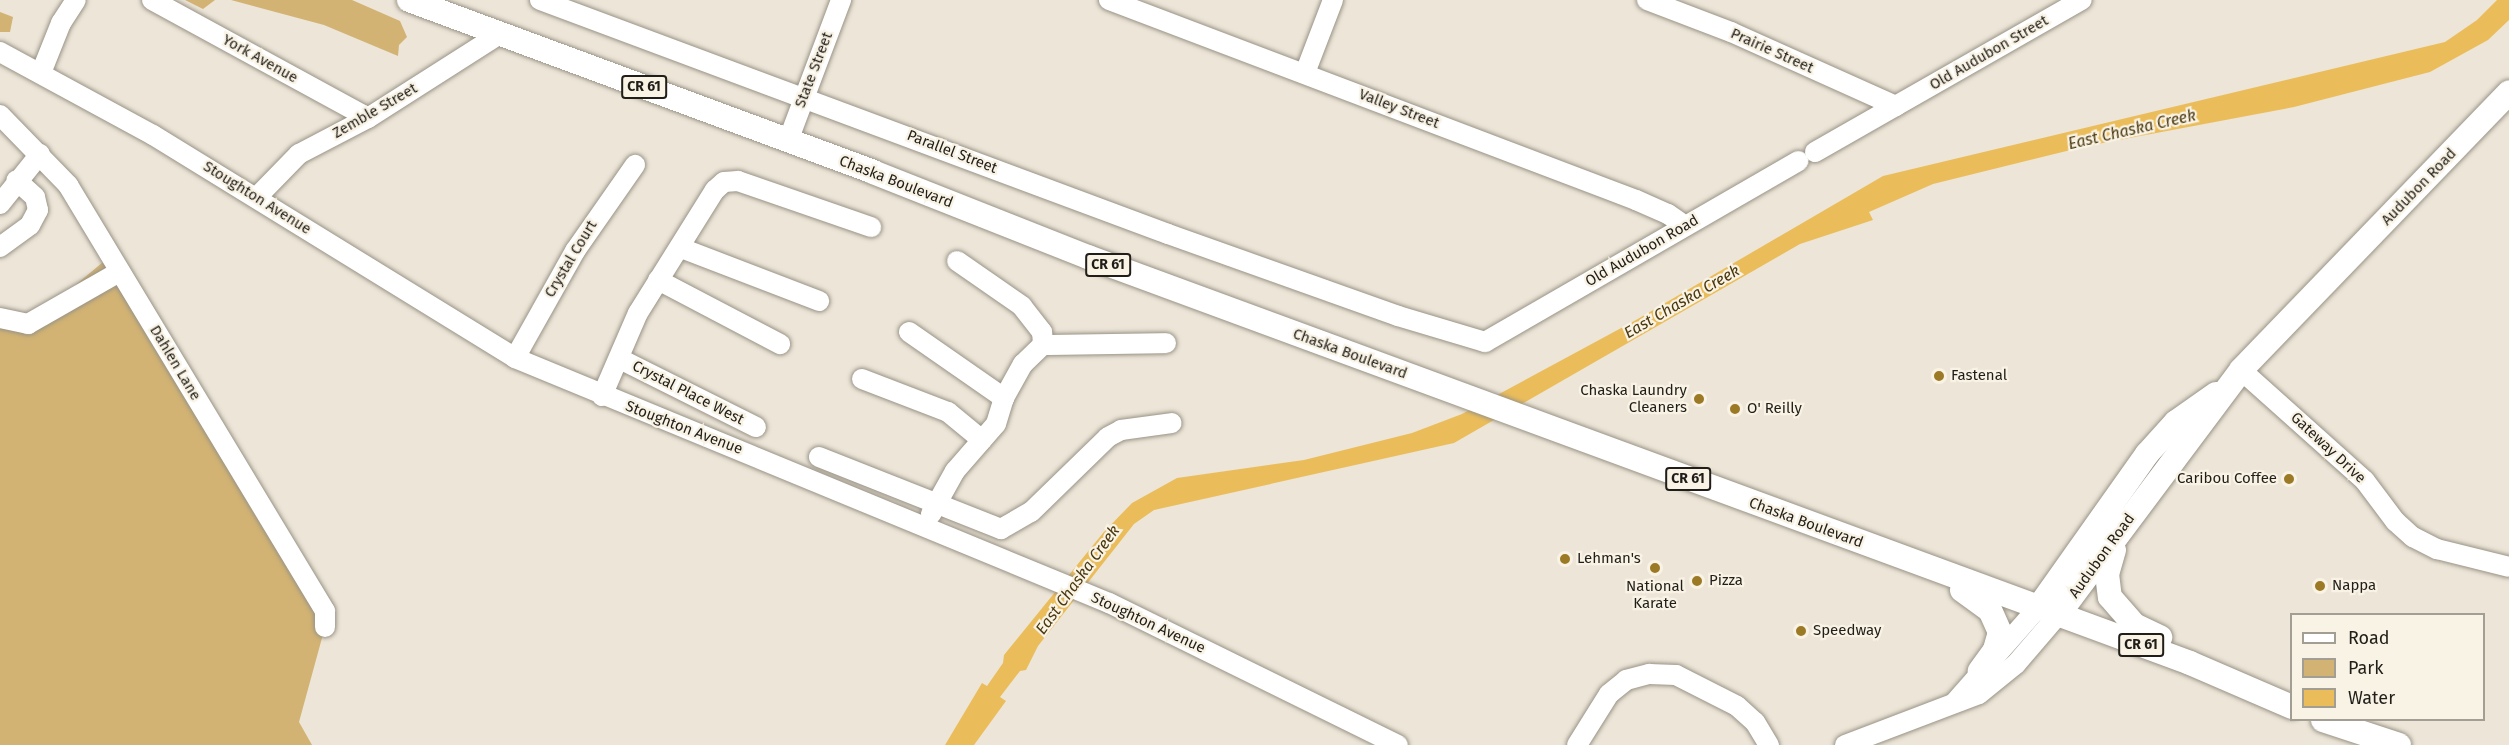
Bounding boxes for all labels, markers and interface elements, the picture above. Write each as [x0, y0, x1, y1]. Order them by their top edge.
street label: Old Audubon Street [1927, 12, 2051, 94]
street label: Prairie Street [1728, 25, 1816, 77]
street label: State Street [791, 30, 837, 110]
street label: York Avenue [219, 31, 301, 87]
road number: CR 61 [620, 76, 668, 98]
street label: Zemble Street [330, 80, 420, 142]
street label: Valley Street [1356, 85, 1442, 133]
water label: East Chaska Creek [2066, 106, 2198, 154]
street label: Parallel Street [904, 127, 1000, 177]
street label: Audubon Road [2378, 145, 2460, 229]
street label: Chaska Boulevard [837, 152, 955, 212]
street label: Stoughton Avenue [200, 158, 314, 238]
street label: Old Audubon Road [1582, 211, 1702, 291]
street label: Crystal Court [541, 217, 601, 301]
road number: CR 61 [1084, 254, 1132, 276]
water label: East Chaska Creek [1621, 261, 1743, 343]
street label: Dahlen Lane [146, 322, 204, 404]
street label: Chaska Boulevard [1290, 325, 1410, 383]
street label: Crystal Place West [629, 357, 747, 429]
place label: Fastenal [1951, 367, 2007, 385]
marker: Fastenal [1932, 369, 1946, 383]
place label: Chaska Laundry Cleaners [1580, 381, 1687, 416]
marker: Chaska Laundry Cleaners [1692, 392, 1706, 406]
street label: Stoughton Avenue [623, 397, 745, 459]
place label: O' Reilly [1747, 400, 1802, 418]
marker: O' Reilly [1728, 402, 1742, 416]
street label: Gateway Drive [2287, 409, 2369, 487]
road number: CR 61 [1664, 468, 1712, 490]
place label: Caribou Coffee [2177, 470, 2277, 488]
marker: Caribou Coffee [2282, 472, 2296, 486]
street label: Chaska Boulevard [1746, 494, 1866, 552]
street label: Audubon Road [2065, 510, 2139, 602]
water label: East Chaska Creek [1032, 522, 1124, 638]
place label: Lehman's [1577, 550, 1641, 568]
marker: Lehman's [1558, 552, 1572, 566]
marker: National Karate [1648, 561, 1662, 575]
place label: Pizza [1709, 572, 1743, 590]
marker: Pizza [1690, 574, 1704, 588]
place label: National Karate [1626, 577, 1684, 612]
place label: Nappa [2332, 577, 2376, 595]
marker: Nappa [2313, 579, 2327, 593]
street label: Stoughton Avenue [1088, 589, 1208, 657]
legend [2290, 613, 2485, 721]
place label: Speedway [1813, 622, 1881, 640]
marker: Speedway [1794, 624, 1808, 638]
text: Road [2348, 627, 2390, 649]
road number: CR 61 [2117, 634, 2165, 656]
text: Park [2348, 657, 2383, 679]
text: Water [2348, 687, 2395, 709]

